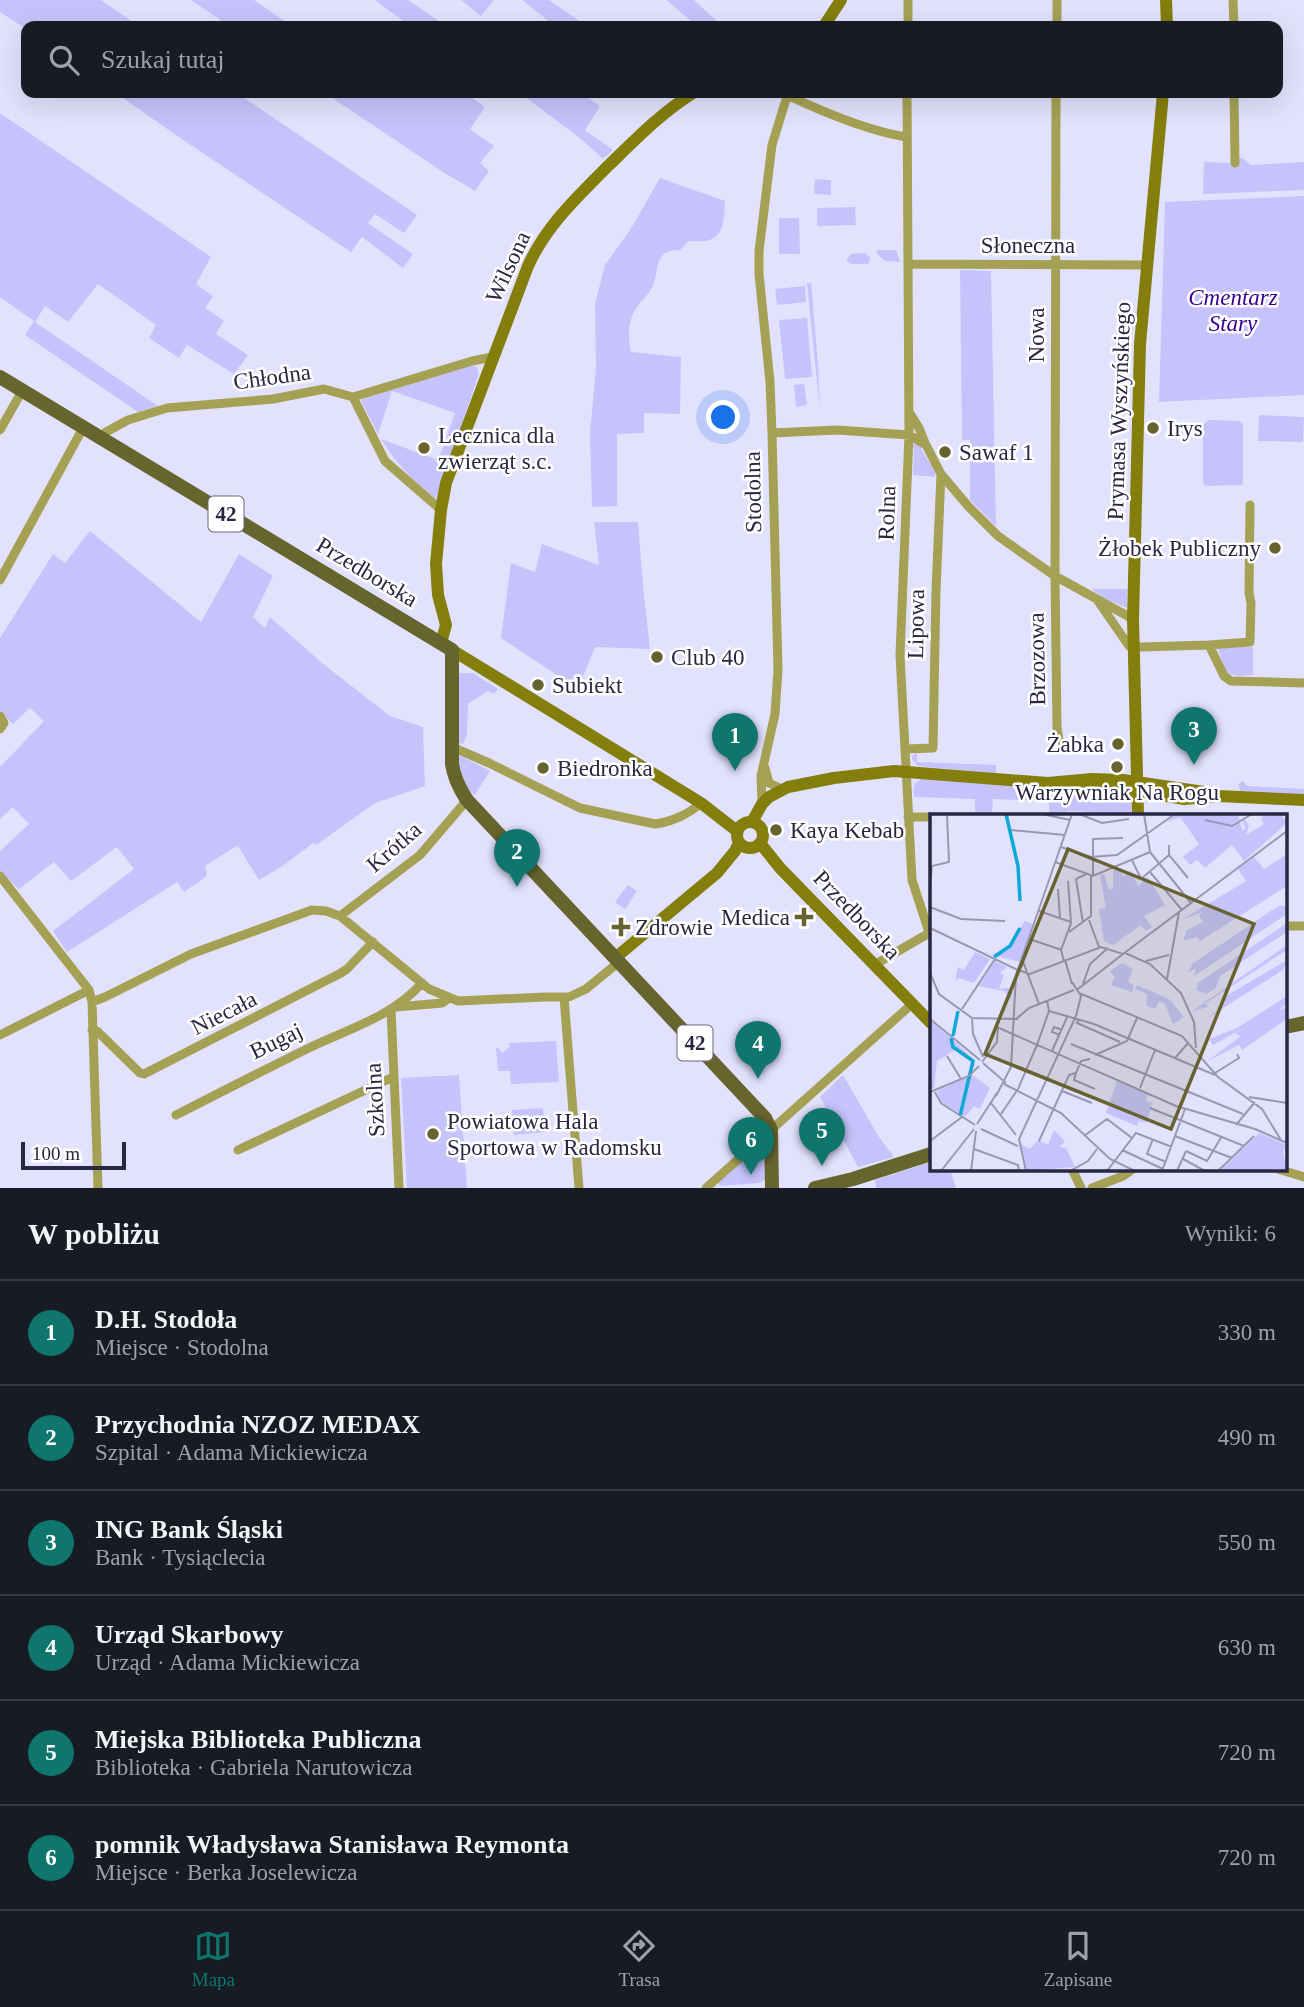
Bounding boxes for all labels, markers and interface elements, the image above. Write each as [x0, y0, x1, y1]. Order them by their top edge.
search box [21, 21, 1283, 98]
icon: search [45, 41, 83, 79]
text: Szukaj tutaj [101, 45, 224, 74]
street label: Wilsona [481, 227, 535, 307]
street label: Słoneczna [981, 233, 1075, 258]
park label: Cmentarz Stary [1188, 285, 1278, 336]
street label: Prymasa Wyszyńskiego [1103, 301, 1135, 521]
street label: Nowa [1024, 308, 1049, 362]
street label: Chłodna [232, 359, 312, 395]
your location [706, 400, 740, 434]
place label: Irys [1167, 416, 1203, 441]
marker: Irys [1145, 420, 1161, 436]
place label: Lecznica dla zwierząt s.c. [438, 423, 555, 474]
marker: Lecznica dla zwierząt s.c. [416, 440, 432, 456]
place label: Sawaf 1 [959, 440, 1034, 465]
marker: Sawaf 1 [937, 444, 953, 460]
street label: Stodolna [740, 451, 766, 533]
street label: Rolna [874, 485, 900, 541]
road number: 42 [208, 496, 244, 532]
street label: Przedborska [312, 532, 422, 612]
place label: Żłobek Publiczny [1098, 536, 1261, 561]
marker: Żłobek Publiczny [1267, 540, 1283, 556]
street label: Lipowa [903, 589, 929, 659]
street label: Brzozowa [1024, 612, 1050, 706]
place label: Club 40 [671, 645, 744, 670]
marker: Club 40 [649, 649, 665, 665]
place label: Subiekt [552, 673, 623, 698]
marker: Subiekt [530, 677, 546, 693]
pin: 3 [1171, 707, 1217, 765]
pin: 1 [712, 713, 758, 771]
place label: Żabka [1047, 732, 1104, 757]
marker: Żabka [1110, 736, 1126, 752]
place label: Biedronka [557, 756, 653, 781]
marker: Warzywniak Na Rogu [1109, 759, 1125, 775]
marker: Biedronka [535, 760, 551, 776]
place label: Warzywniak Na Rogu [1015, 780, 1219, 805]
inset map [930, 814, 1286, 1170]
street label: Krótka [362, 817, 426, 877]
place label: Kaya Kebab [790, 818, 904, 843]
marker: Kaya Kebab [768, 822, 784, 838]
pin: 2 [494, 829, 540, 887]
street label: Przedborska [809, 865, 905, 965]
place label: Medica [721, 905, 790, 930]
marker: Medica [796, 909, 812, 925]
place label: Zdrowie [635, 915, 713, 940]
marker: Zdrowie [613, 919, 629, 935]
street label: Niecała [187, 986, 261, 1040]
street label: Bugaj [246, 1018, 306, 1064]
pin: 4 [735, 1021, 781, 1079]
road number: 42 [678, 1026, 712, 1060]
street label: Szkolna [361, 1062, 389, 1138]
pin: 5 [799, 1108, 845, 1166]
place label: Powiatowa Hala Sportowa w Radomsku [447, 1109, 662, 1160]
pin: 6 [728, 1117, 774, 1175]
marker: Powiatowa Hala Sportowa w Radomsku [425, 1126, 441, 1142]
scale bar [21, 1139, 126, 1171]
text: 100 m [32, 1143, 80, 1164]
text: W pobliżu [28, 1217, 160, 1250]
text: Wyniki: 6 [1185, 1221, 1276, 1246]
text: D.H. Stodoła [95, 1305, 237, 1334]
text: 1 [45, 1320, 57, 1345]
text: 330 m [1218, 1320, 1276, 1345]
text: Miejsce · Stodolna [95, 1335, 269, 1360]
text: Przychodnia NZOZ MEDAX [95, 1410, 420, 1439]
text: 2 [45, 1425, 57, 1450]
text: 490 m [1218, 1425, 1276, 1450]
text: Szpital · Adama Mickiewicza [95, 1440, 368, 1465]
text: ING Bank Śląski [95, 1515, 283, 1544]
text: 3 [45, 1530, 57, 1555]
text: 550 m [1218, 1530, 1276, 1555]
text: Bank · Tysiąclecia [95, 1545, 265, 1570]
text: Urząd Skarbowy [95, 1620, 284, 1649]
text: 4 [45, 1635, 57, 1660]
text: 630 m [1218, 1635, 1276, 1660]
text: Urząd · Adama Mickiewicza [95, 1650, 360, 1675]
text: Miejska Biblioteka Publiczna [95, 1725, 421, 1754]
text: 5 [45, 1740, 57, 1765]
text: 720 m [1218, 1740, 1276, 1765]
text: Biblioteka · Gabriela Narutowicza [95, 1755, 412, 1780]
text: pomnik Władysława Stanisława Reymonta [95, 1830, 569, 1859]
text: 6 [45, 1845, 57, 1870]
text: 720 m [1218, 1845, 1276, 1870]
text: Miejsce · Berka Joselewicza [95, 1860, 357, 1885]
tab: Mapa [192, 1927, 235, 1991]
tab: Trasa [619, 1927, 660, 1991]
tab: Zapisane [1044, 1927, 1112, 1991]

